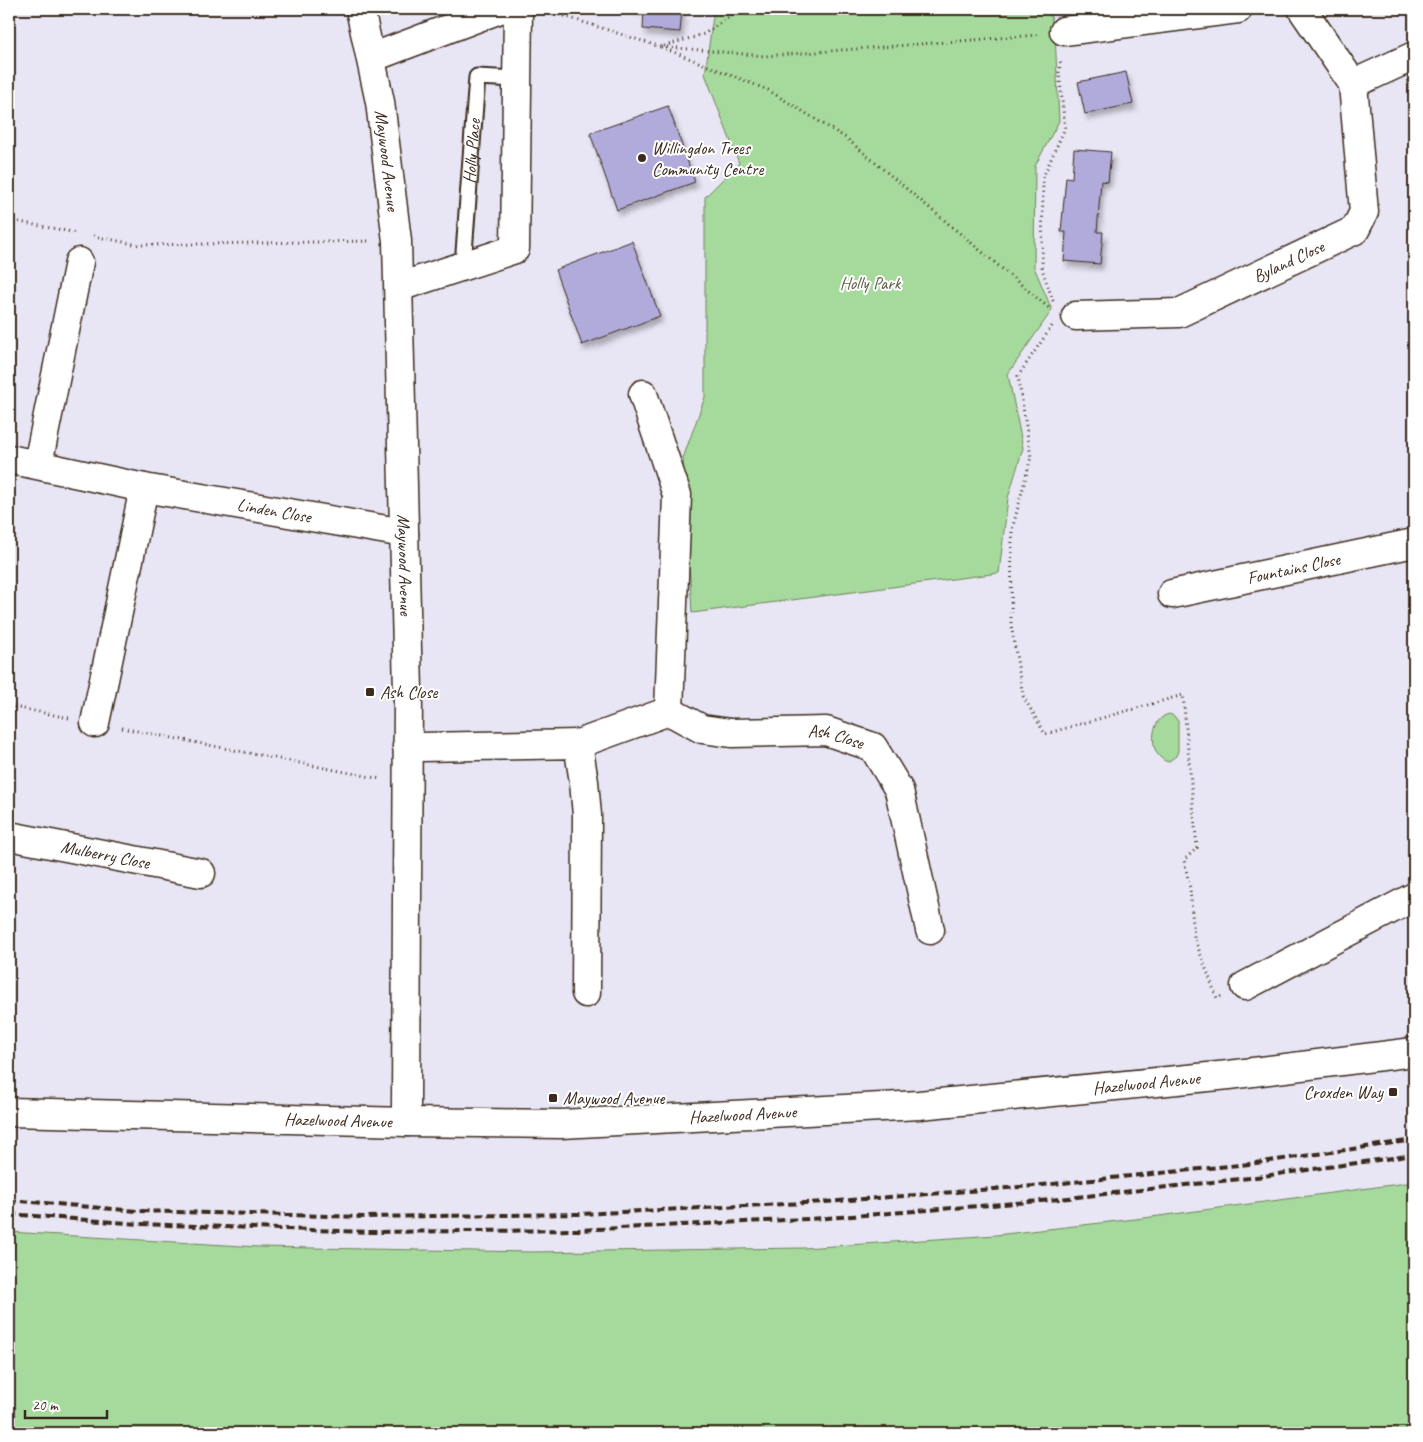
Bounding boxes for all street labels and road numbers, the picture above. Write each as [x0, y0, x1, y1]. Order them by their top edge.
street label: Maywood Avenue [370, 109, 404, 213]
street label: Holly Place [458, 117, 485, 184]
street label: Byland Close [1249, 235, 1328, 288]
street label: Linden Close [235, 493, 314, 528]
street label: Maywood Avenue [393, 514, 417, 617]
street label: Fountains Close [1245, 548, 1343, 589]
street label: Ash Close [807, 719, 868, 754]
street label: Mulberry Close [59, 835, 152, 874]
street label: Hazelwood Avenue [1092, 1067, 1202, 1099]
street label: Hazelwood Avenue [688, 1100, 798, 1128]
street label: Hazelwood Avenue [284, 1108, 393, 1133]

